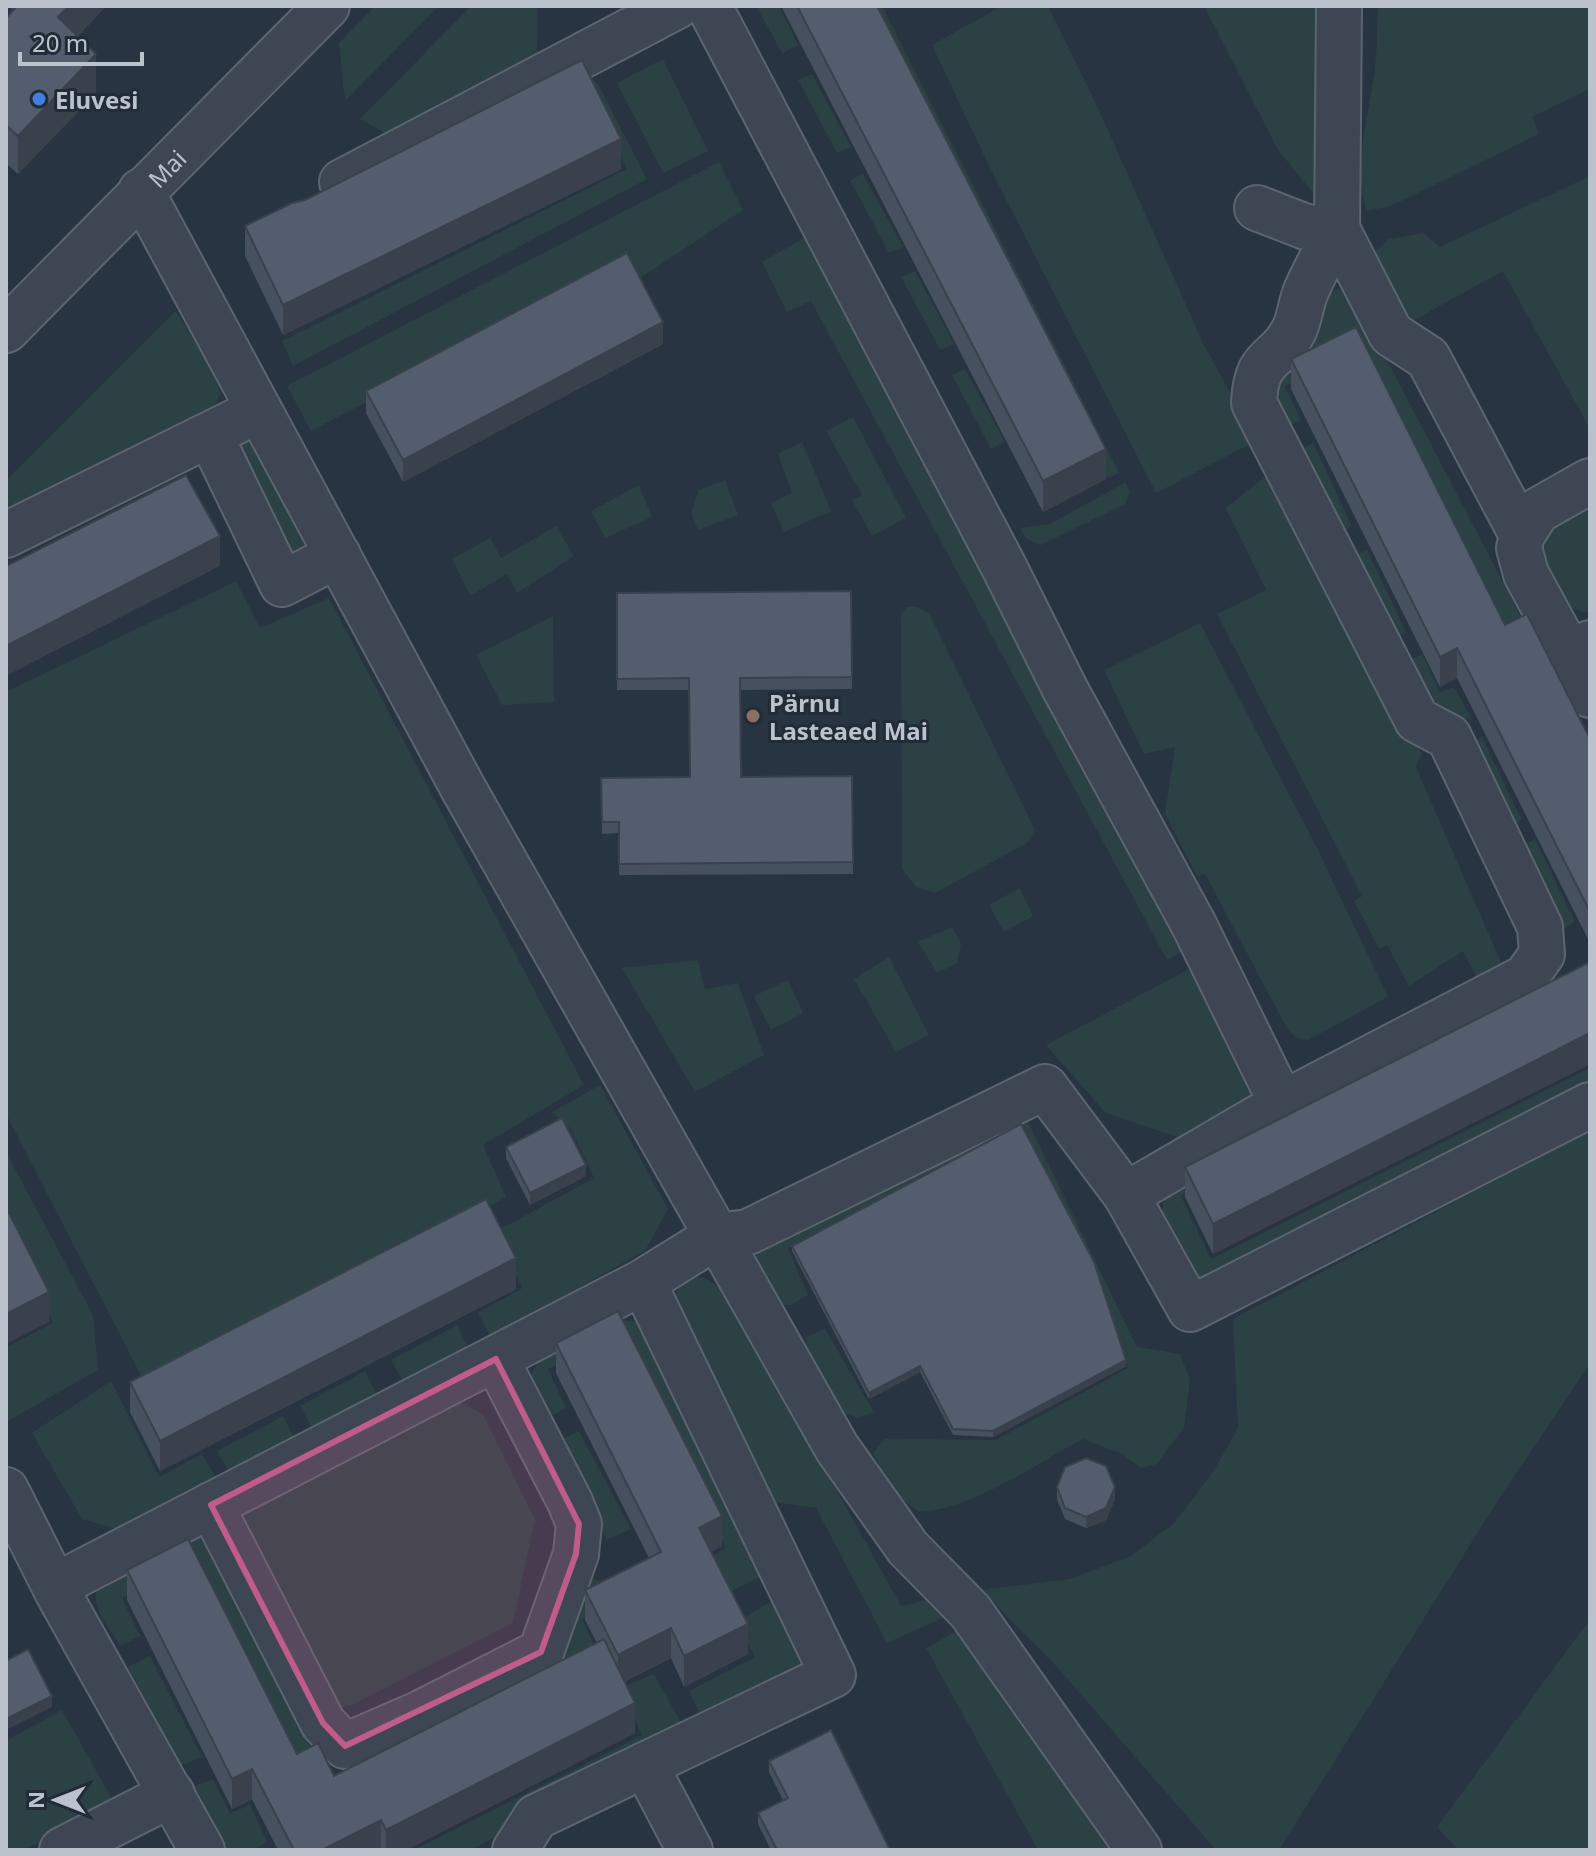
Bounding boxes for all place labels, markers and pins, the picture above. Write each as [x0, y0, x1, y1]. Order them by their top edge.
place label: Eluvesi [55, 83, 138, 116]
marker: Eluvesi [30, 90, 48, 108]
place label: Pärnu Lasteaed Mai [769, 686, 928, 747]
marker: Pärnu Lasteaed Mai [744, 707, 762, 725]

